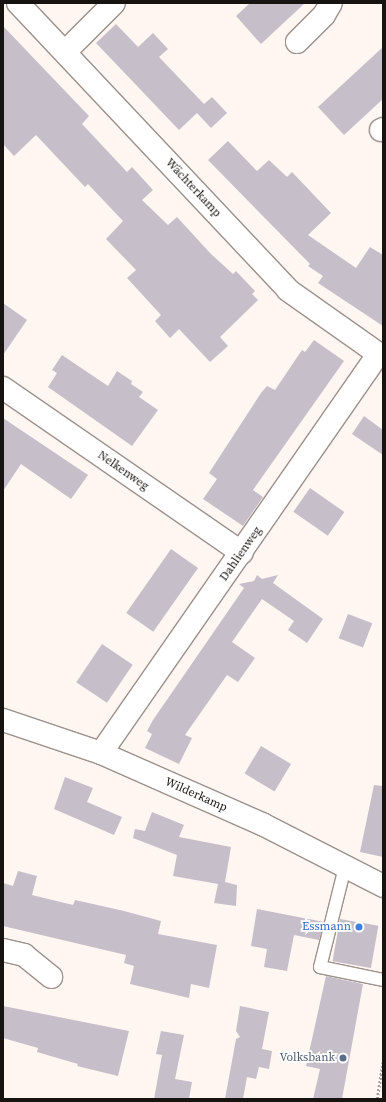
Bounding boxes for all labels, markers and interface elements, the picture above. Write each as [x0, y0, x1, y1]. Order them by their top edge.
street label: Wächterkamp [162, 156, 224, 220]
street label: Nelkenweg [95, 448, 151, 494]
street label: Dahlienweg [217, 524, 265, 584]
street label: Wilderkamp [163, 775, 229, 815]
place label: Essmann [302, 920, 351, 934]
marker: Essmann [354, 922, 364, 932]
place label: Volksbank [279, 1051, 335, 1065]
marker: Volksbank [338, 1053, 348, 1063]

